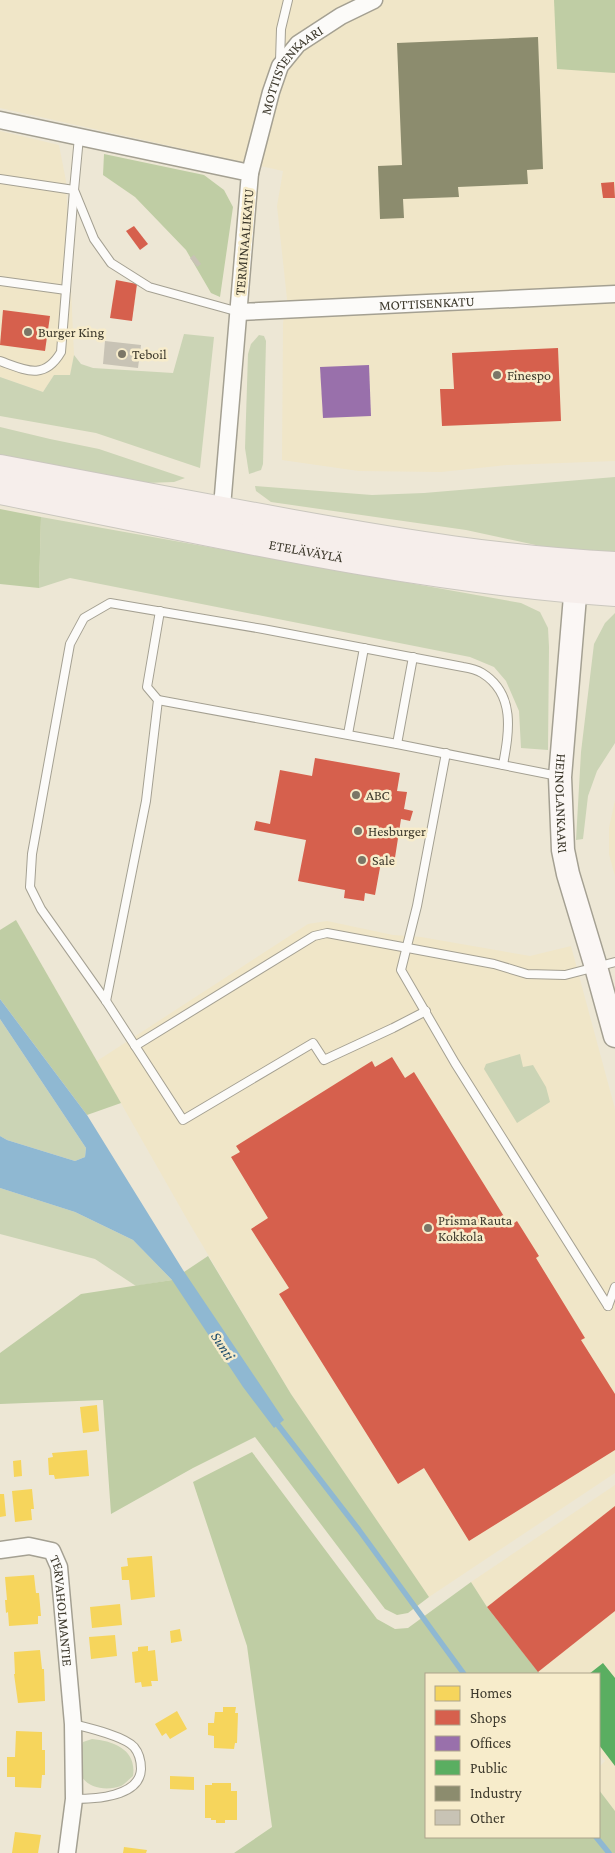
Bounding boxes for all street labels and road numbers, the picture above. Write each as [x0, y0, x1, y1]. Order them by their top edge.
street label: MOTTISTENKAARI [257, 22, 326, 116]
street label: TERMINAALIKATU [231, 188, 257, 296]
street label: MOTTISENKATU [379, 293, 475, 313]
street label: ETELÄVÄYLÄ [268, 536, 344, 565]
street label: HEINOLANKAARI [552, 753, 571, 855]
street label: TERVAHOLMANTIE [47, 1553, 76, 1667]

